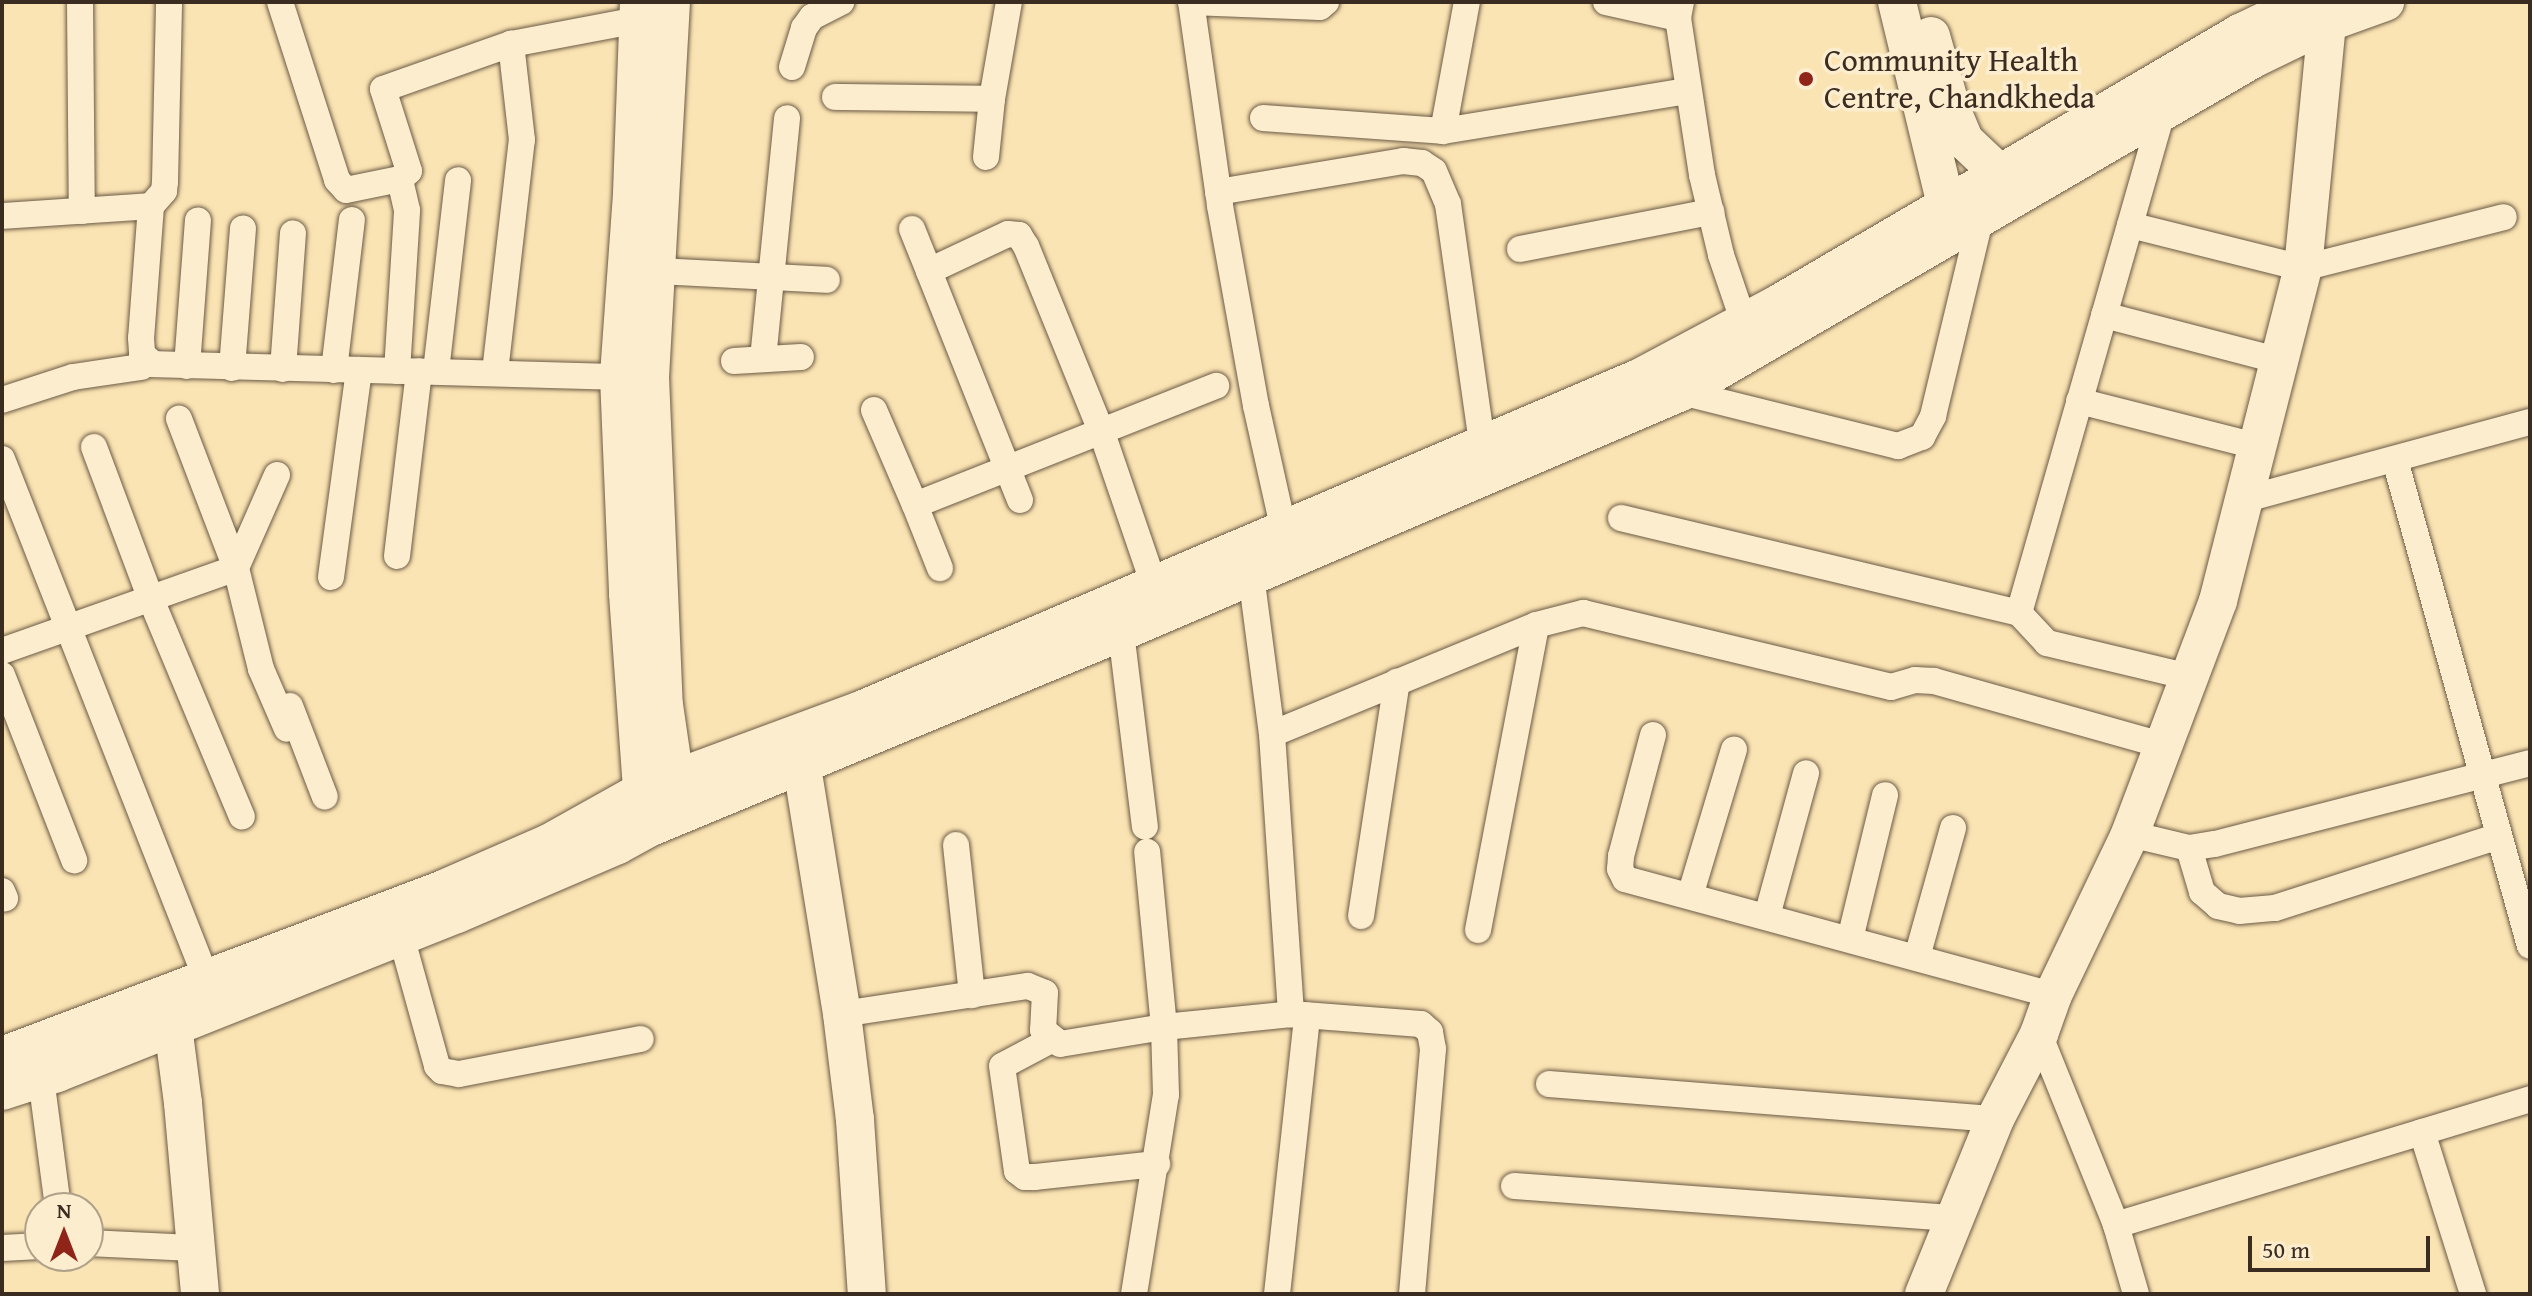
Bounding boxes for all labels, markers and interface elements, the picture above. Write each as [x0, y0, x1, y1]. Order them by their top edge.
place label: Community Health Centre, Chandkheda [1824, 42, 2095, 117]
marker: Community Health Centre, Chandkheda [1795, 68, 1817, 90]
north arrow [24, 1192, 104, 1272]
text: N [57, 1194, 71, 1226]
scale bar [2252, 1220, 2434, 1270]
text: 50 m [2262, 1232, 2310, 1267]

